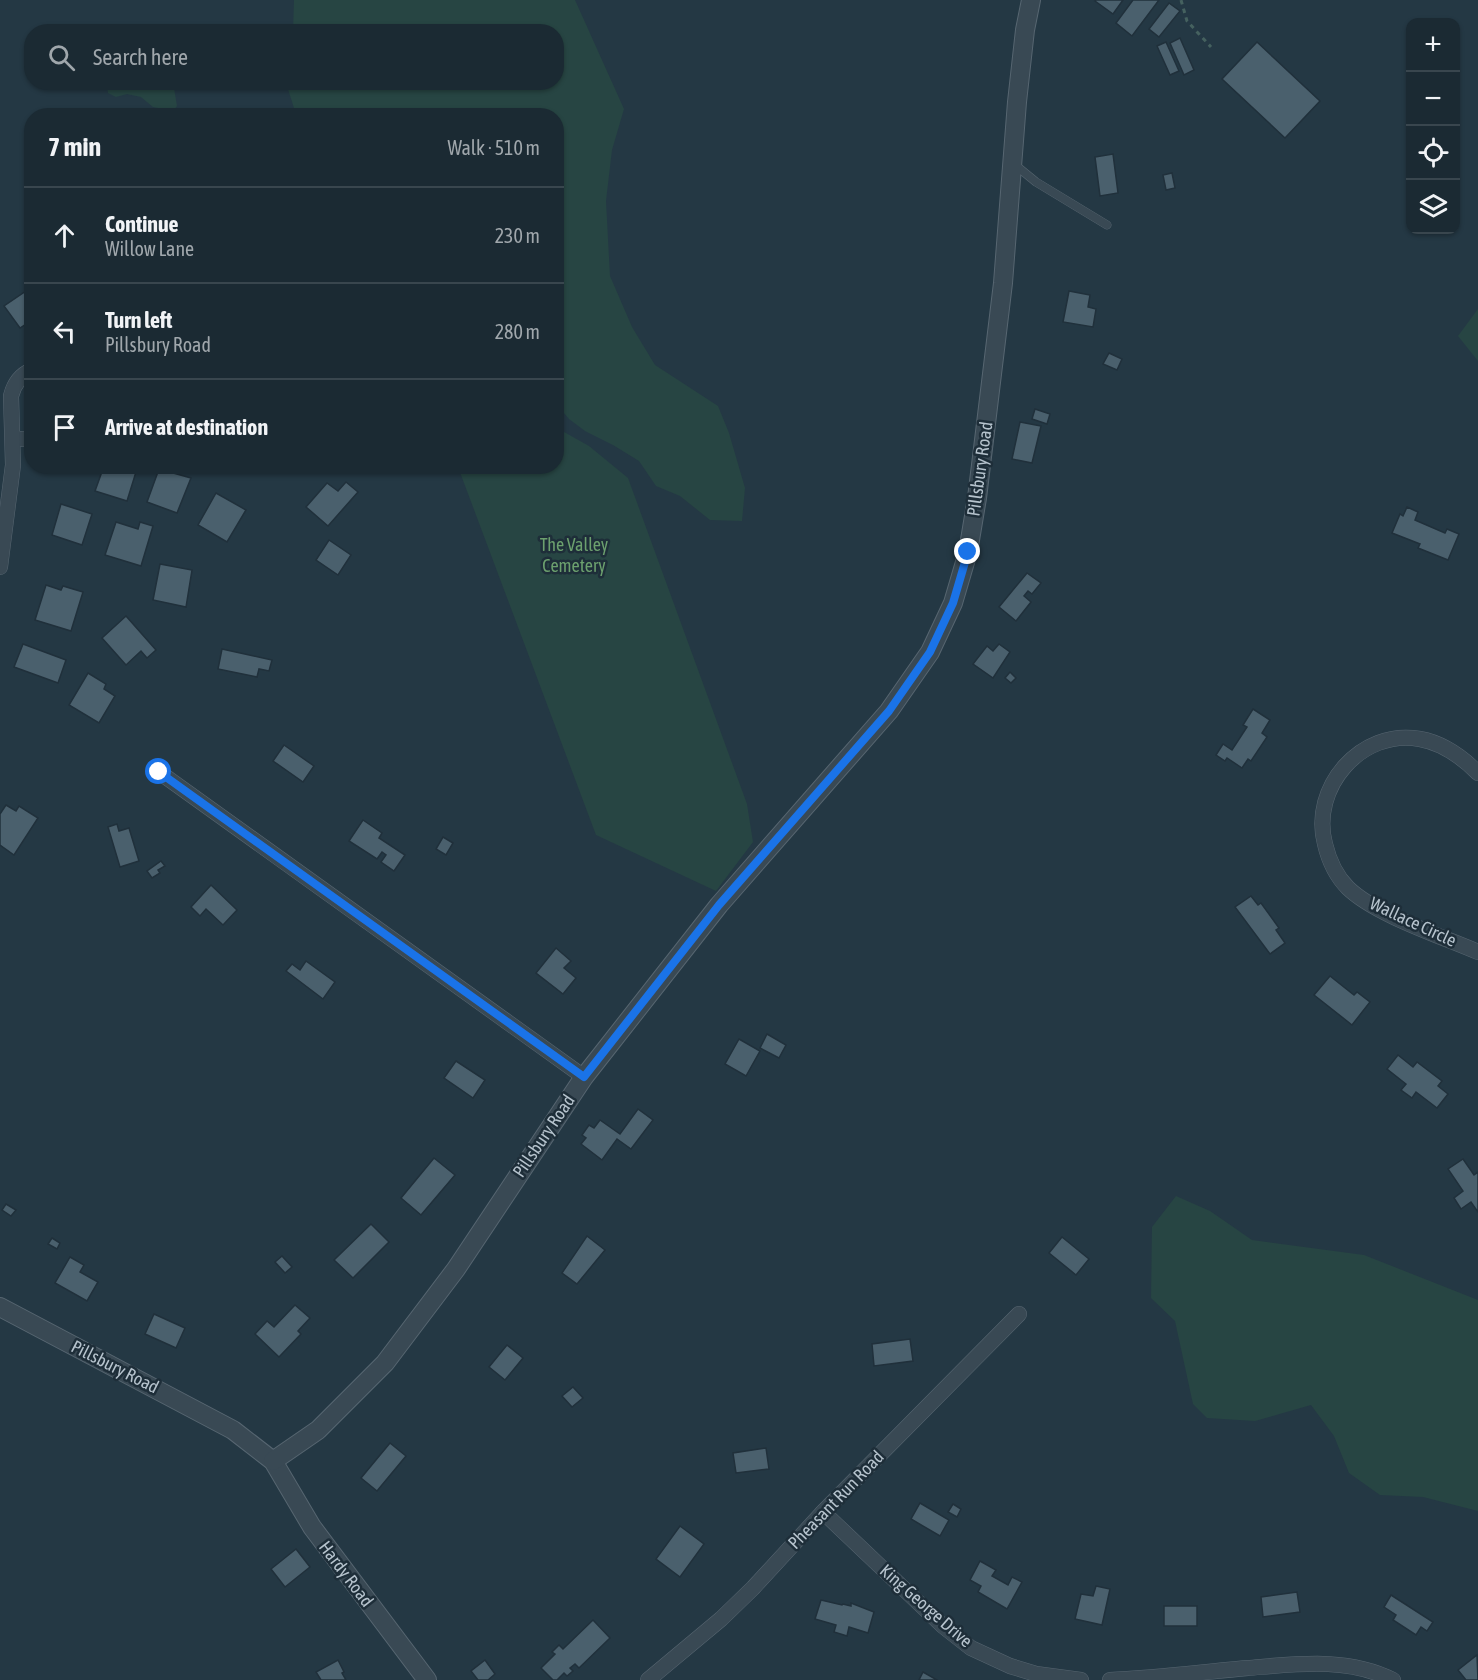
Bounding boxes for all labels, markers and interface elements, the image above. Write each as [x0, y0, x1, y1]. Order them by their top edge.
map controls [1406, 18, 1460, 234]
button: + [1406, 18, 1460, 72]
search box [24, 24, 564, 90]
icon: search [45, 41, 78, 74]
text: Search here [93, 44, 188, 70]
button: − [1406, 72, 1460, 126]
button: locate [1406, 126, 1460, 180]
text: 7 min [48, 132, 101, 162]
text: Walk · 510 m [448, 136, 540, 159]
button: layers [1406, 180, 1460, 234]
text: Continue [105, 211, 179, 237]
icon: ahead [48, 219, 81, 252]
text: 230 m [495, 224, 540, 247]
text: Willow Lane [105, 237, 194, 260]
text: Turn left [105, 307, 172, 333]
icon: left [48, 315, 81, 348]
text: 280 m [495, 320, 540, 343]
text: Pillsbury Road [105, 333, 211, 356]
icon: arrive [48, 411, 81, 444]
text: Arrive at destination [105, 414, 268, 440]
street label: Pillsbury Road [962, 420, 997, 518]
park label: The Valley Cemetery [540, 534, 608, 576]
route end [954, 538, 980, 564]
route start [145, 758, 171, 784]
street label: Wallace Circle [1367, 892, 1460, 951]
street label: Pillsbury Road [508, 1090, 579, 1181]
street label: Pillsbury Road [68, 1336, 162, 1398]
street label: Pheasant Run Road [783, 1446, 888, 1553]
street label: Hardy Road [315, 1537, 378, 1611]
street label: King George Drive [876, 1560, 977, 1652]

